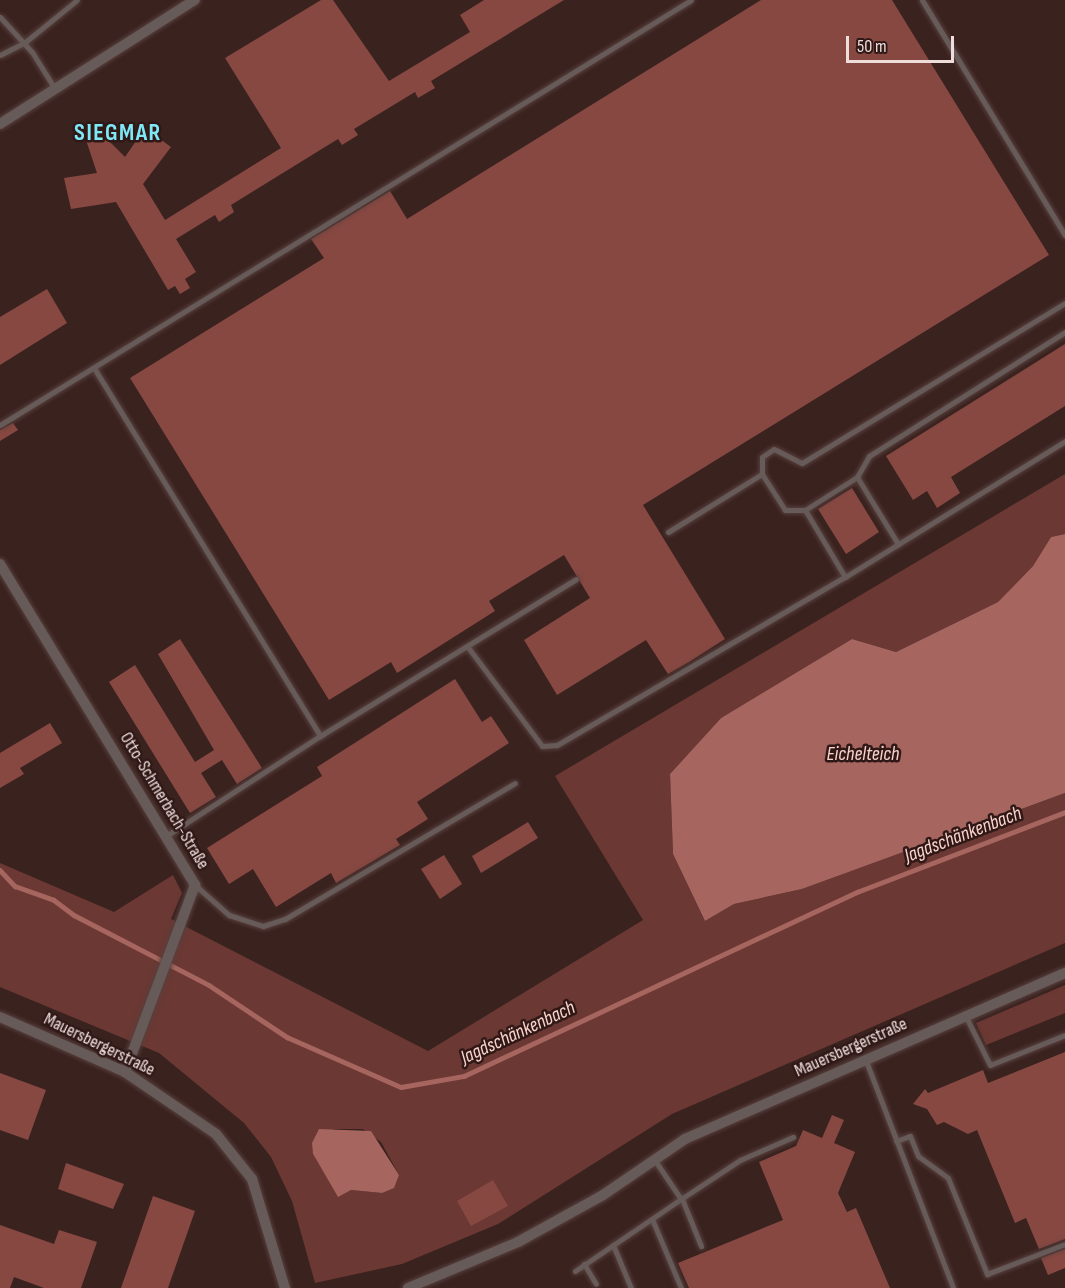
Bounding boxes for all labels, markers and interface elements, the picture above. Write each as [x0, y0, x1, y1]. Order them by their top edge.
scale bar [849, 24, 957, 62]
text: 50 m [857, 36, 887, 57]
district label: SIEGMAR [74, 119, 162, 147]
street label: Otto-Schmerbach-Straße [115, 729, 213, 873]
water label: Eichelteich [827, 742, 899, 766]
water label: Jagdschänkenbach [901, 802, 1025, 868]
water label: Jagdschänkenbach [457, 996, 579, 1070]
street label: Mauersbergerstraße [40, 1009, 158, 1081]
street label: Mauersbergerstraße [791, 1014, 911, 1082]

